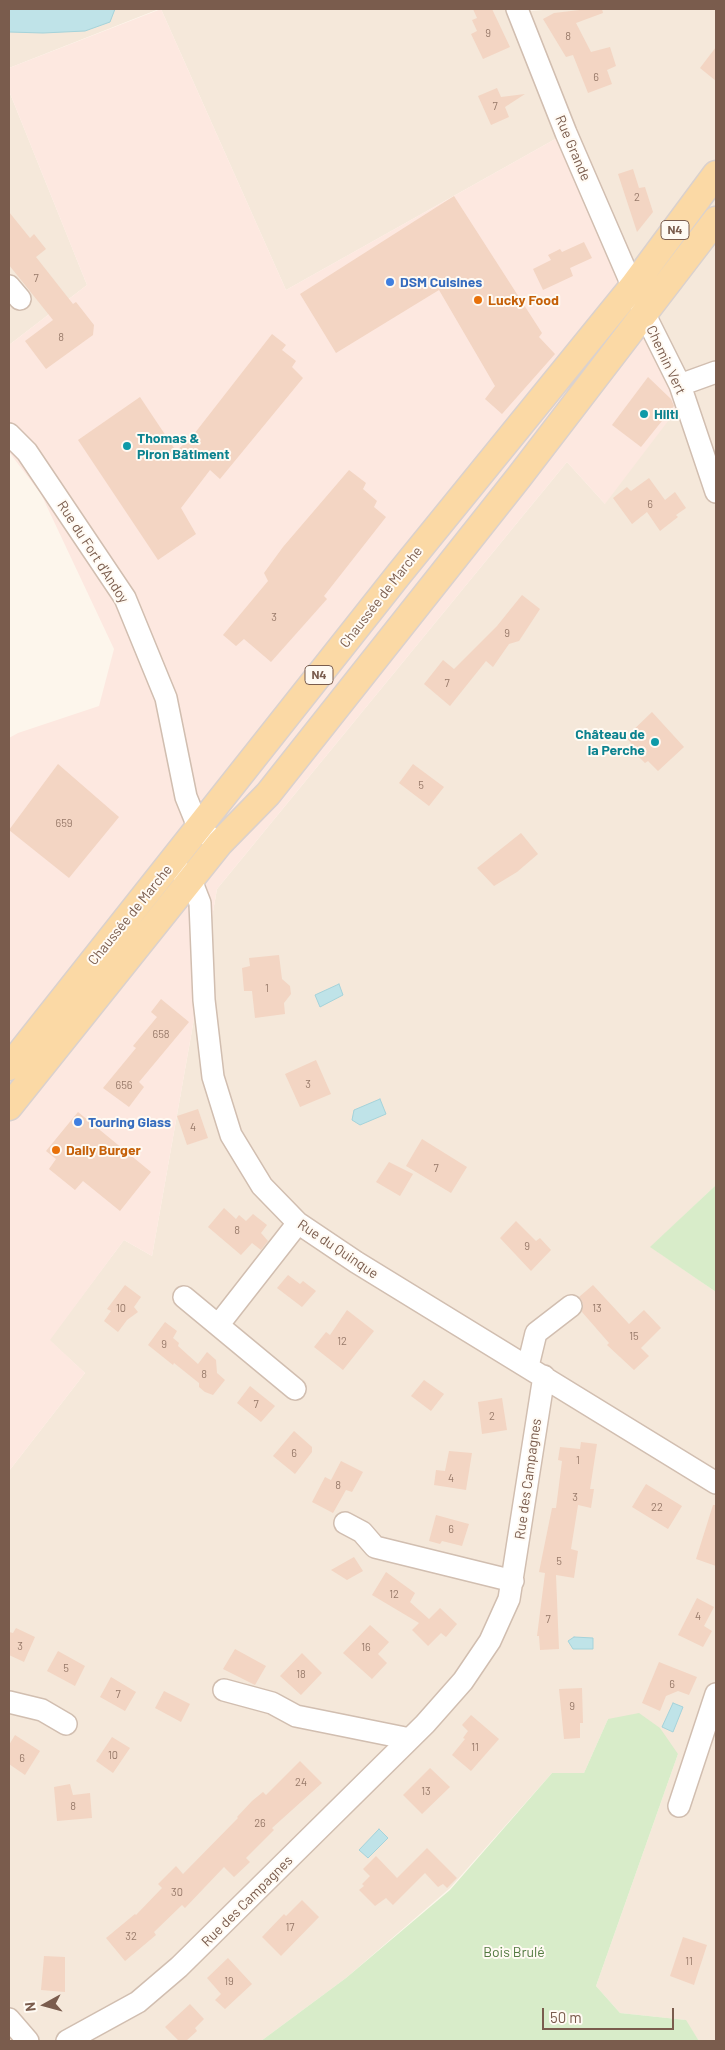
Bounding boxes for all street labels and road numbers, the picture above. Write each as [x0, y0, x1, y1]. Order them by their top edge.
street label: Rue Grande [552, 113, 594, 183]
road number: N4 [661, 220, 689, 240]
street label: Chemin Vert [643, 323, 689, 397]
street label: Rue du Fort d'Andoy [54, 498, 132, 606]
street label: Chaussée de Marche [336, 543, 426, 651]
road number: N4 [305, 666, 333, 684]
street label: Chaussée de Marche [84, 862, 176, 968]
street label: Rue du Quinque [294, 1216, 382, 1282]
street label: Rue des Campagnes [511, 1417, 545, 1541]
street label: Rue des Campagnes [198, 1852, 296, 1950]

